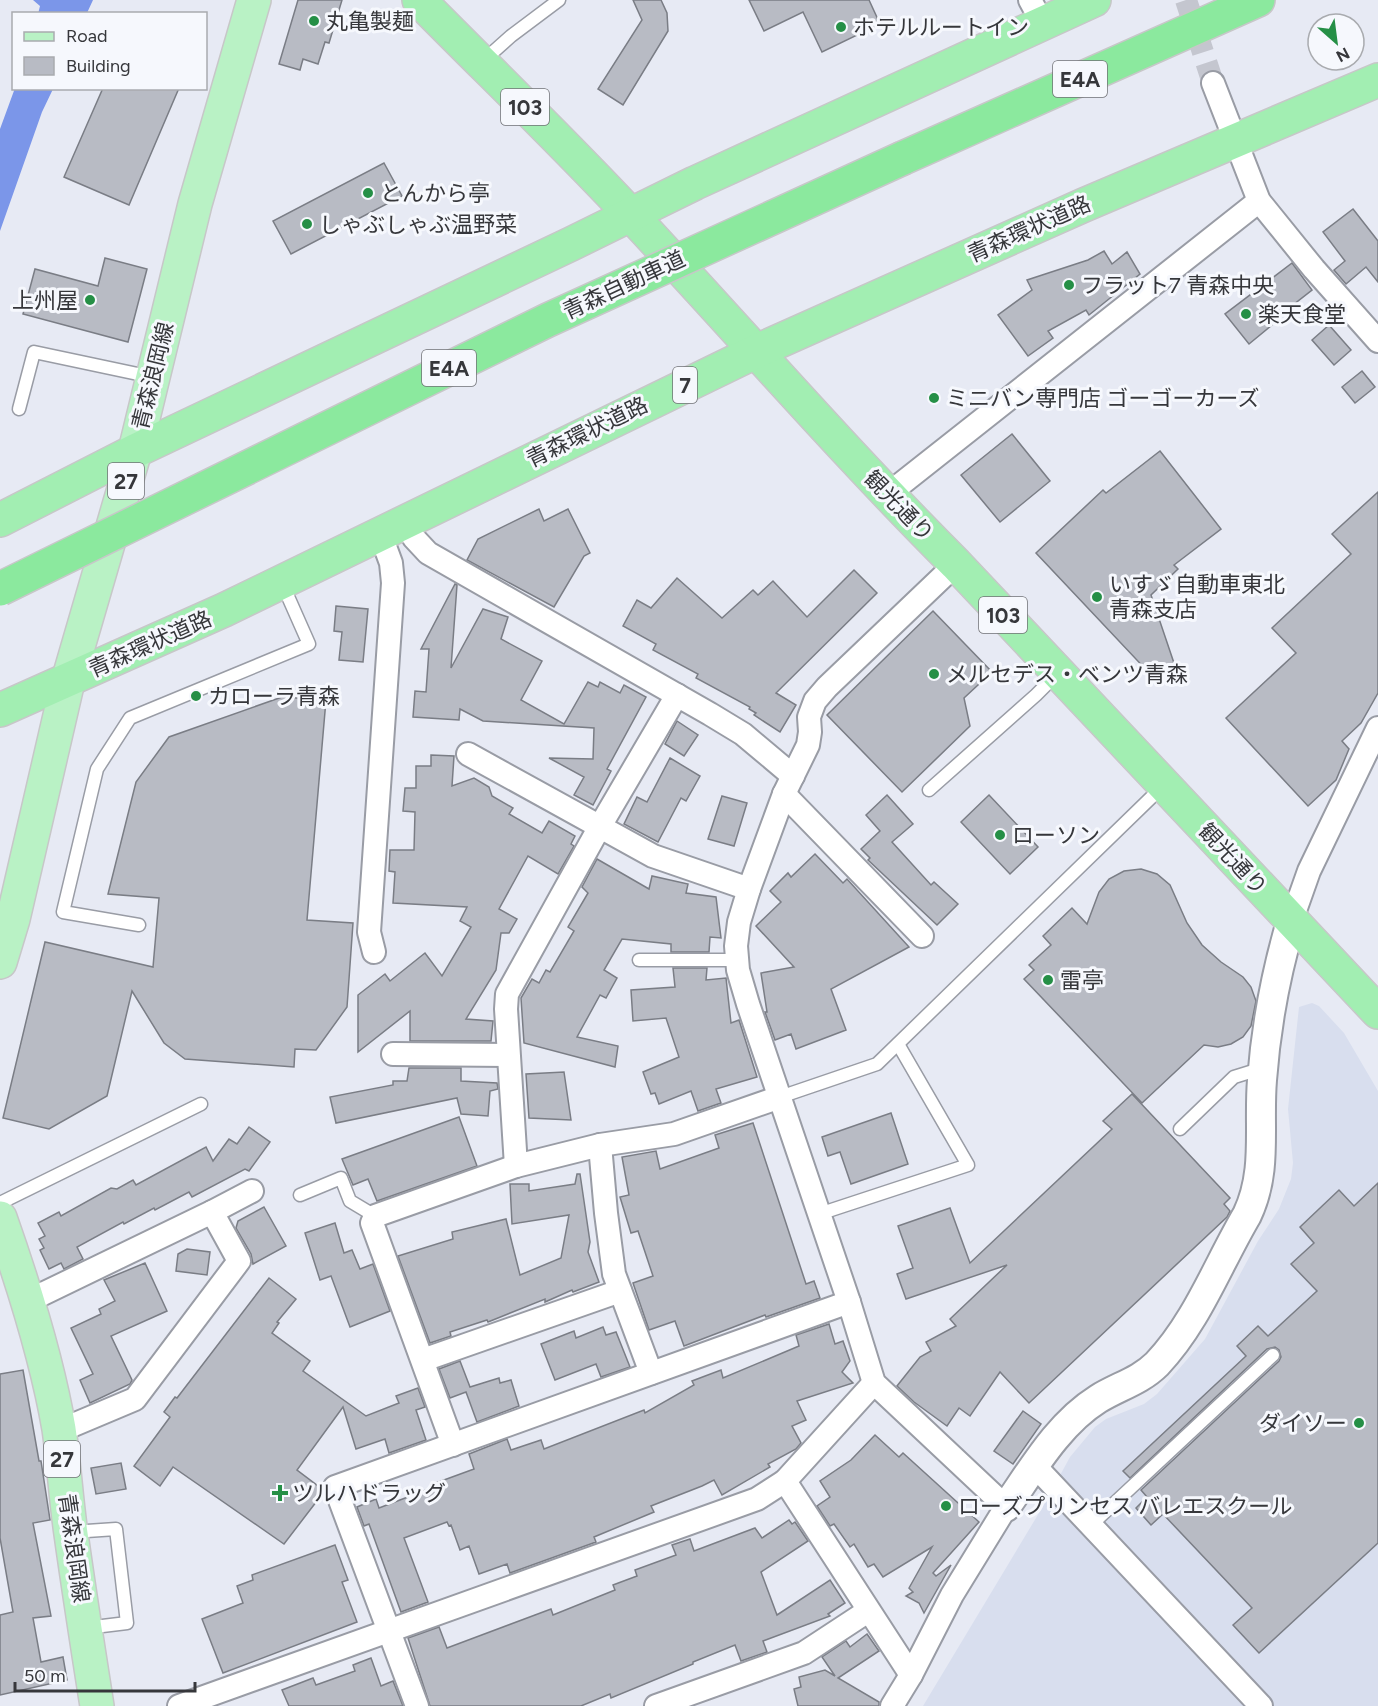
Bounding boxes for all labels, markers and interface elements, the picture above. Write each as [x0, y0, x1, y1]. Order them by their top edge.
place label: 丸亀製麺 [326, 8, 414, 35]
legend [12, 12, 207, 90]
north arrow [1306, 12, 1366, 72]
marker: 丸亀製麺 [307, 14, 321, 28]
place label: ホテルルートイン [853, 14, 1029, 41]
marker: ホテルルートイン [834, 20, 848, 34]
text: Road [66, 25, 107, 47]
text: N [1333, 44, 1353, 66]
text: Building [66, 55, 131, 77]
road number: E4A [1053, 61, 1107, 97]
road number: 103 [501, 89, 549, 125]
place label: とんから亭 [380, 180, 490, 207]
marker: とんから亭 [361, 186, 375, 200]
street label: 青森環状道路 [963, 190, 1095, 268]
place label: しゃぶしゃぶ温野菜 [319, 211, 517, 238]
marker: しゃぶしゃぶ温野菜 [300, 217, 314, 231]
street label: 青森自動車道 [558, 245, 690, 325]
place label: フラット7 青森中央 [1081, 272, 1274, 299]
marker: フラット7 青森中央 [1062, 278, 1076, 292]
place label: 上州屋 [12, 287, 78, 314]
marker: 上州屋 [83, 293, 97, 307]
place label: 楽天食堂 [1258, 301, 1346, 328]
marker: 楽天食堂 [1239, 307, 1253, 321]
street label: 青森浪岡線 [127, 319, 179, 433]
road number: E4A [422, 350, 476, 386]
road number: 7 [673, 367, 697, 403]
place label: ミニバン専門店 ゴーゴーカーズ [946, 385, 1259, 412]
street label: 青森環状道路 [522, 391, 652, 473]
marker: ミニバン専門店 ゴーゴーカーズ [927, 391, 941, 405]
road number: 27 [108, 463, 144, 499]
street label: 観光通り [859, 465, 939, 547]
place label: いすゞ自動車東北 青森支店 [1109, 571, 1285, 623]
marker: いすゞ自動車東北 青森支店 [1090, 590, 1104, 604]
road number: 103 [979, 597, 1027, 633]
street label: 青森環状道路 [84, 605, 216, 683]
place label: メルセデス・ベンツ青森 [946, 661, 1188, 688]
marker: メルセデス・ベンツ青森 [927, 667, 941, 681]
place label: カローラ青森 [208, 683, 340, 710]
marker: カローラ青森 [189, 689, 203, 703]
street label: 観光通り [1193, 818, 1273, 900]
place label: ローソン [1012, 822, 1100, 849]
marker: ローソン [993, 828, 1007, 842]
place label: 雷亭 [1060, 967, 1104, 994]
marker: 雷亭 [1041, 973, 1055, 987]
place label: ダイソー [1259, 1410, 1347, 1437]
marker: ダイソー [1352, 1416, 1366, 1430]
road number: 27 [44, 1441, 80, 1477]
place label: ツルハドラッグ [292, 1480, 446, 1507]
marker: ツルハドラッグ [273, 1486, 287, 1500]
street label: 青森浪岡線 [53, 1492, 95, 1604]
place label: ローズプリンセス バレエスクール [958, 1493, 1292, 1520]
marker: ローズプリンセス バレエスクール [939, 1499, 953, 1513]
scale bar [15, 1655, 195, 1693]
text: 50 m [24, 1665, 66, 1687]

